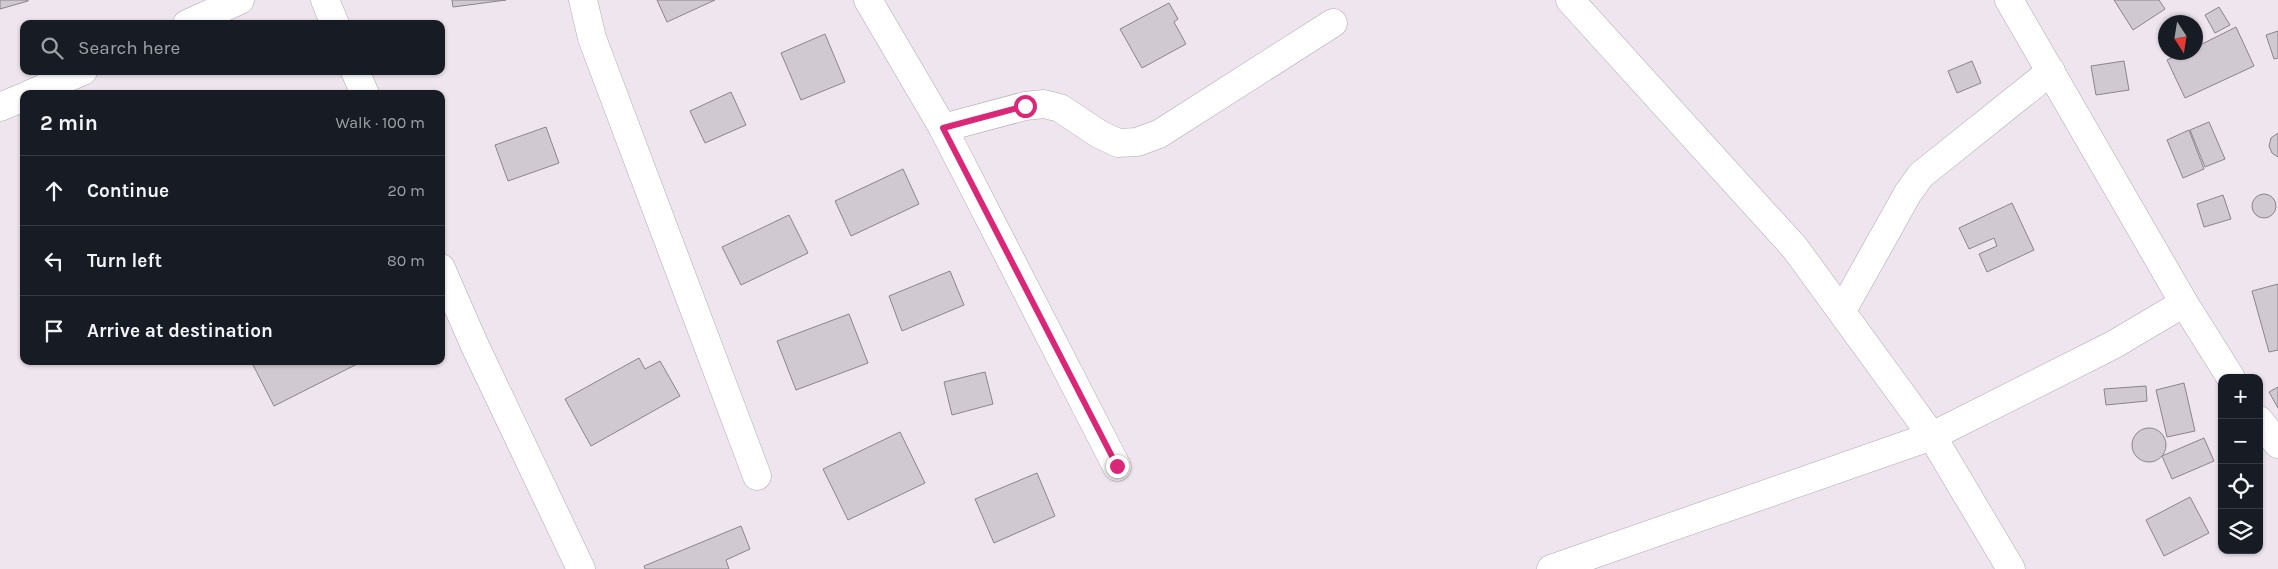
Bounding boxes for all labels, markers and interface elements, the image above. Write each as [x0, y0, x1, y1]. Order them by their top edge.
north arrow [2158, 15, 2203, 60]
search box [20, 20, 445, 75]
icon: search [38, 34, 66, 62]
text: Search here [78, 37, 180, 59]
route start [1014, 95, 1037, 118]
text: 2 min [40, 111, 98, 135]
text: Walk · 100 m [335, 113, 425, 132]
icon: ahead [40, 177, 68, 205]
text: Continue [87, 180, 169, 202]
text: 20 m [387, 181, 425, 200]
icon: left [40, 247, 68, 275]
text: Turn left [87, 250, 162, 272]
text: 80 m [387, 251, 425, 270]
icon: arrive [40, 317, 68, 345]
text: Arrive at destination [87, 320, 273, 342]
map controls [2218, 374, 2263, 554]
button: + [2218, 374, 2263, 419]
button: − [2218, 419, 2263, 464]
route end [1106, 455, 1129, 478]
button: locate [2218, 464, 2263, 509]
button: layers [2218, 509, 2263, 554]

